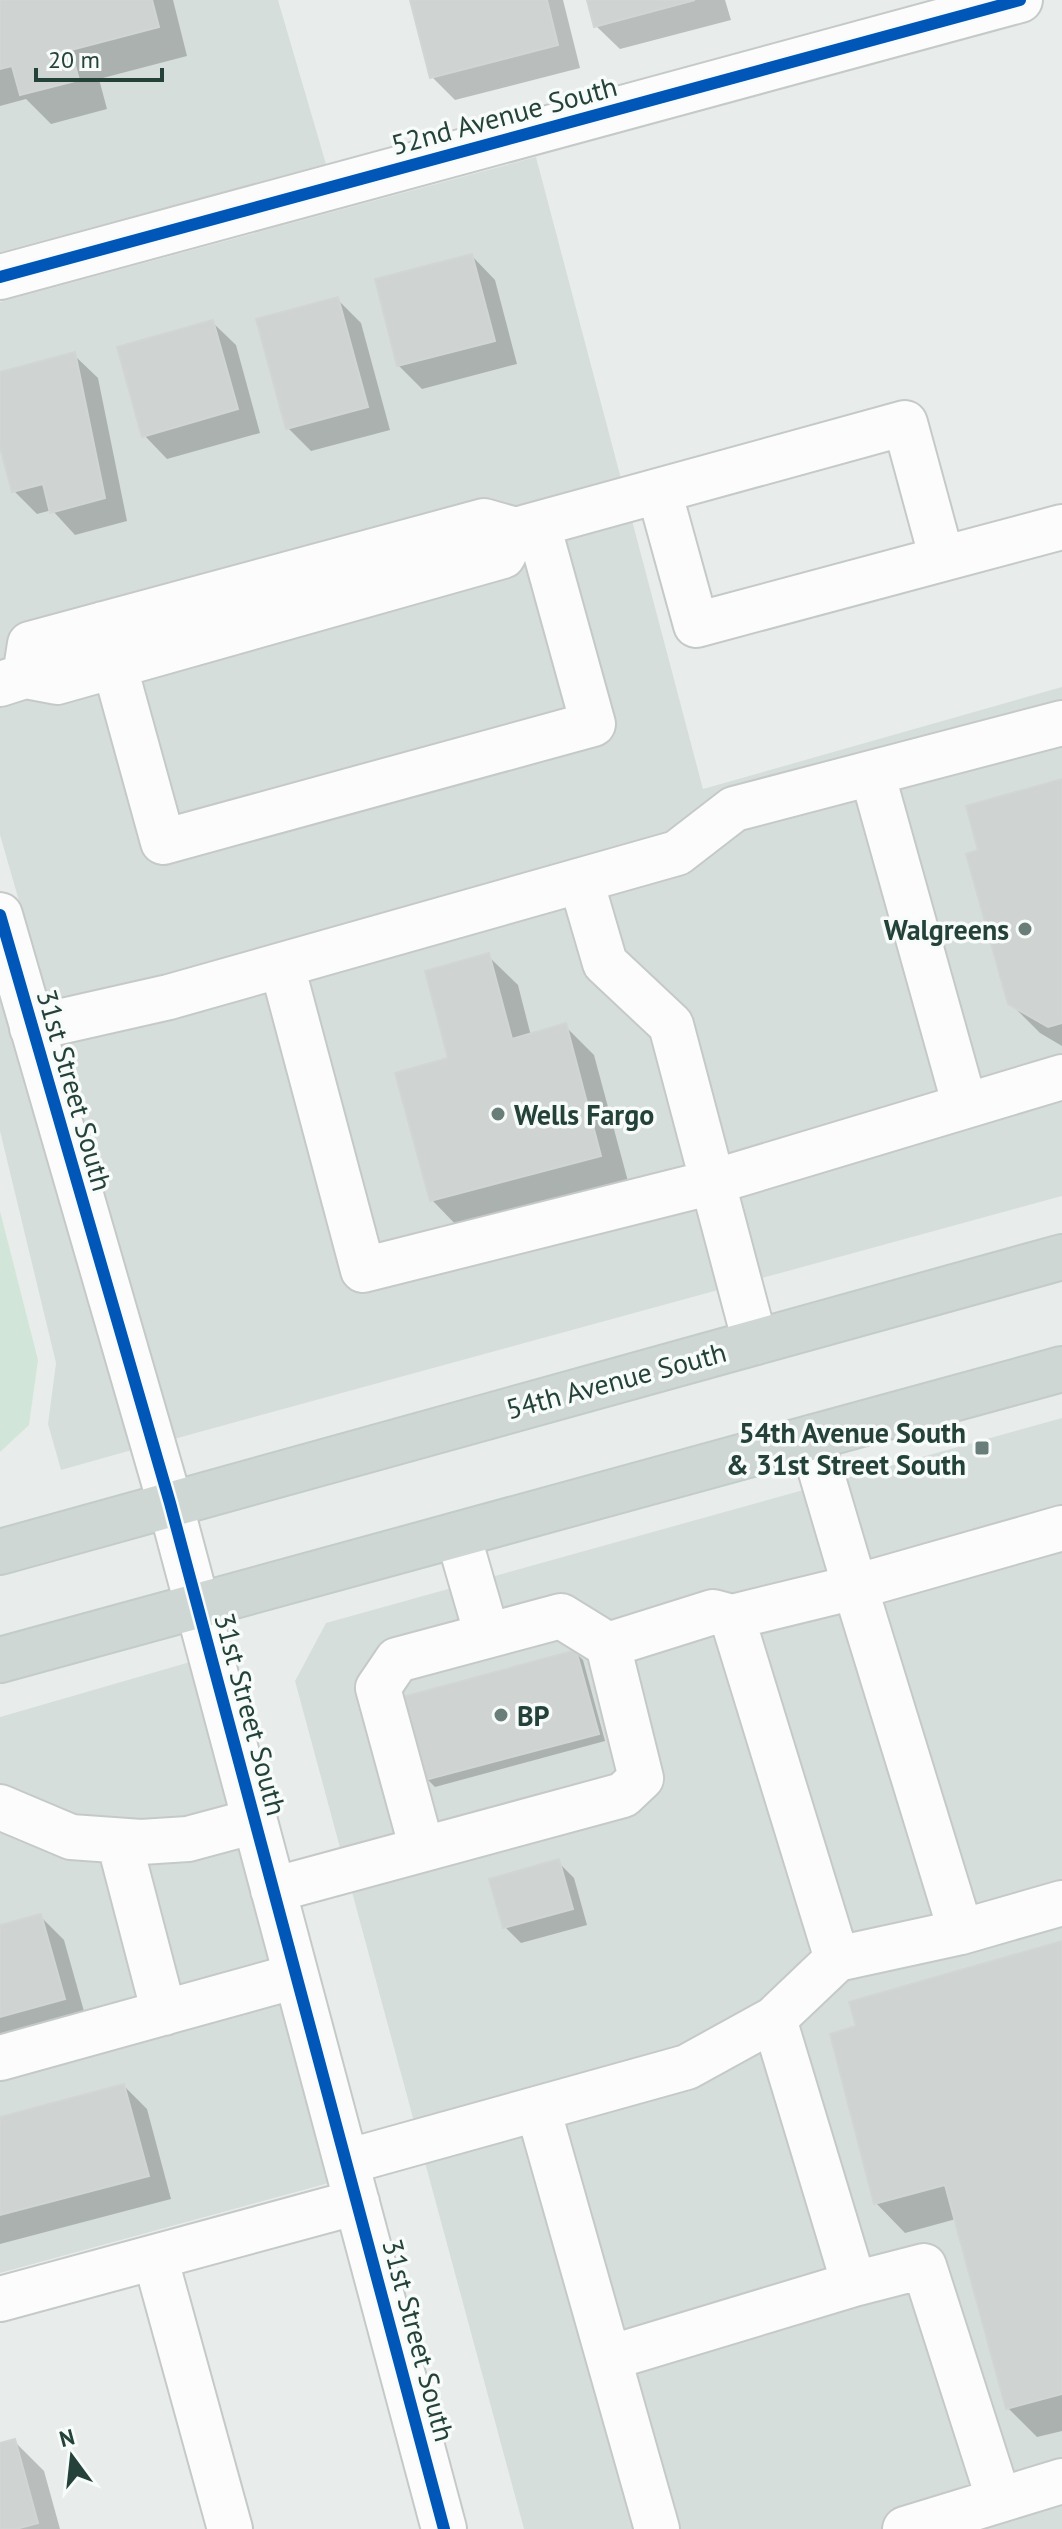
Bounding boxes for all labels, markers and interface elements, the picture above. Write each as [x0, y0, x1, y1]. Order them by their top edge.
scale bar [36, 32, 162, 82]
text: 20 m [48, 44, 100, 75]
street label: 52nd Avenue South [387, 67, 621, 163]
place label: Walgreens [884, 911, 1009, 948]
marker: Walgreens [1016, 920, 1034, 938]
street label: 31st Street South [29, 985, 121, 1195]
place label: Wells Fargo [514, 1096, 654, 1133]
marker: Wells Fargo [489, 1105, 507, 1123]
street label: 54th Avenue South [502, 1333, 730, 1427]
place label: 54th Avenue South & 31st Street South [726, 1414, 966, 1483]
marker: 54th Avenue South & 31st Street South [973, 1439, 991, 1457]
street label: 31st Street South [206, 1609, 296, 1819]
place label: BP [517, 1697, 550, 1734]
marker: BP [492, 1706, 510, 1724]
street label: 31st Street South [374, 2235, 464, 2445]
north arrow [32, 2417, 112, 2497]
text: N [56, 2422, 77, 2453]

